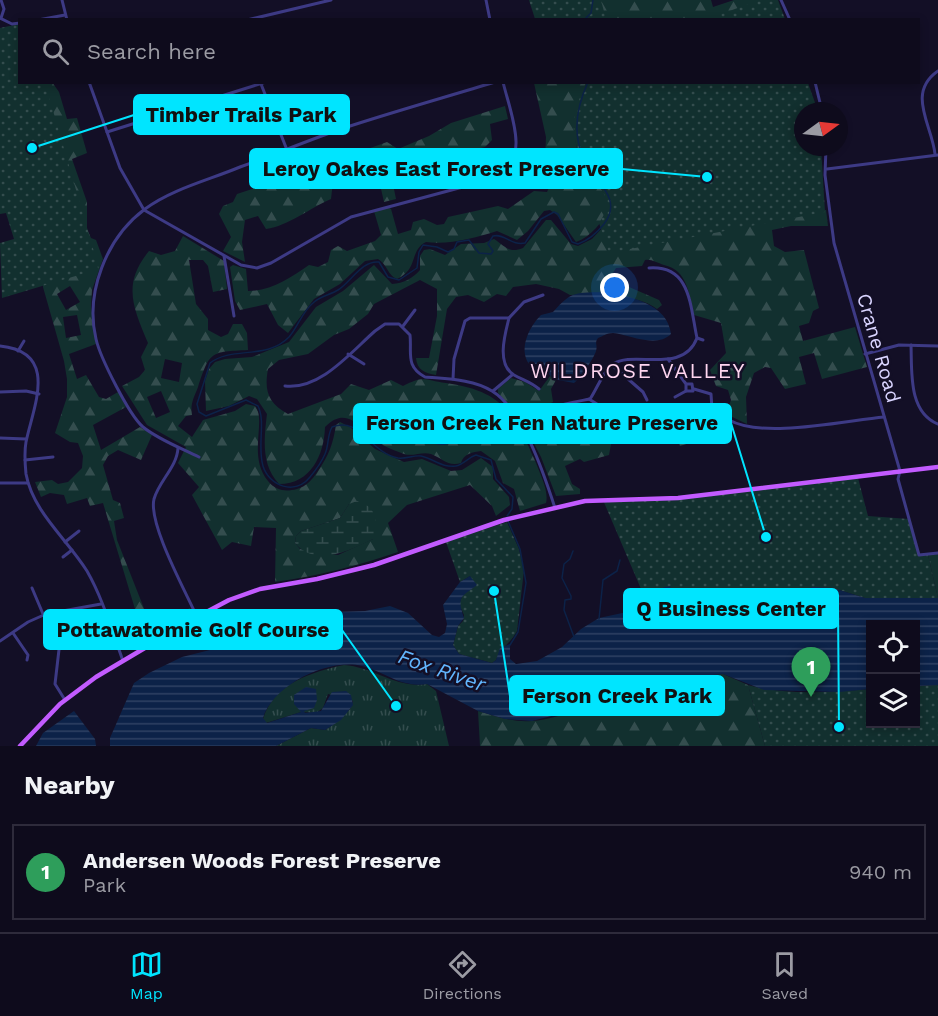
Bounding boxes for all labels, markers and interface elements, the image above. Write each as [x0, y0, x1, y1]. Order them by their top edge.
search box [18, 18, 920, 84]
icon: search [39, 35, 72, 68]
text: Search here [87, 39, 216, 64]
callout: Timber Trails Park [134, 95, 349, 134]
text: Timber Trails Park [146, 102, 337, 127]
north arrow [794, 102, 848, 156]
callout: Leroy Oakes East Forest Preserve [250, 149, 622, 188]
text: Leroy Oakes East Forest Preserve [262, 156, 610, 181]
your location [600, 273, 629, 302]
street label: Crane Road [852, 291, 906, 405]
district label: WILDROSE VALLEY [530, 358, 746, 383]
callout: Ferson Creek Fen Nature Preserve [354, 404, 731, 443]
text: Ferson Creek Fen Nature Preserve [366, 410, 718, 435]
callout: Q Business Center [624, 589, 838, 628]
text: Q Business Center [636, 596, 826, 621]
callout: Pottawatomie Golf Course [44, 610, 342, 649]
text: Pottawatomie Golf Course [56, 617, 330, 642]
map controls [866, 620, 920, 728]
button: locate [866, 620, 920, 674]
water label: Fox River [395, 643, 490, 697]
pin: 1 [792, 648, 830, 697]
button: layers [866, 674, 920, 728]
callout: Ferson Creek Park [510, 676, 724, 715]
text: Ferson Creek Park [522, 683, 713, 708]
text: Nearby [24, 770, 115, 800]
text: Andersen Woods Forest Preserve [83, 848, 441, 873]
text: 1 [41, 860, 50, 884]
text: 940 m [849, 860, 912, 884]
text: Park [83, 873, 126, 897]
tab: Map [130, 948, 163, 1003]
tab: Directions [423, 948, 502, 1003]
tab: Saved [762, 948, 808, 1003]

